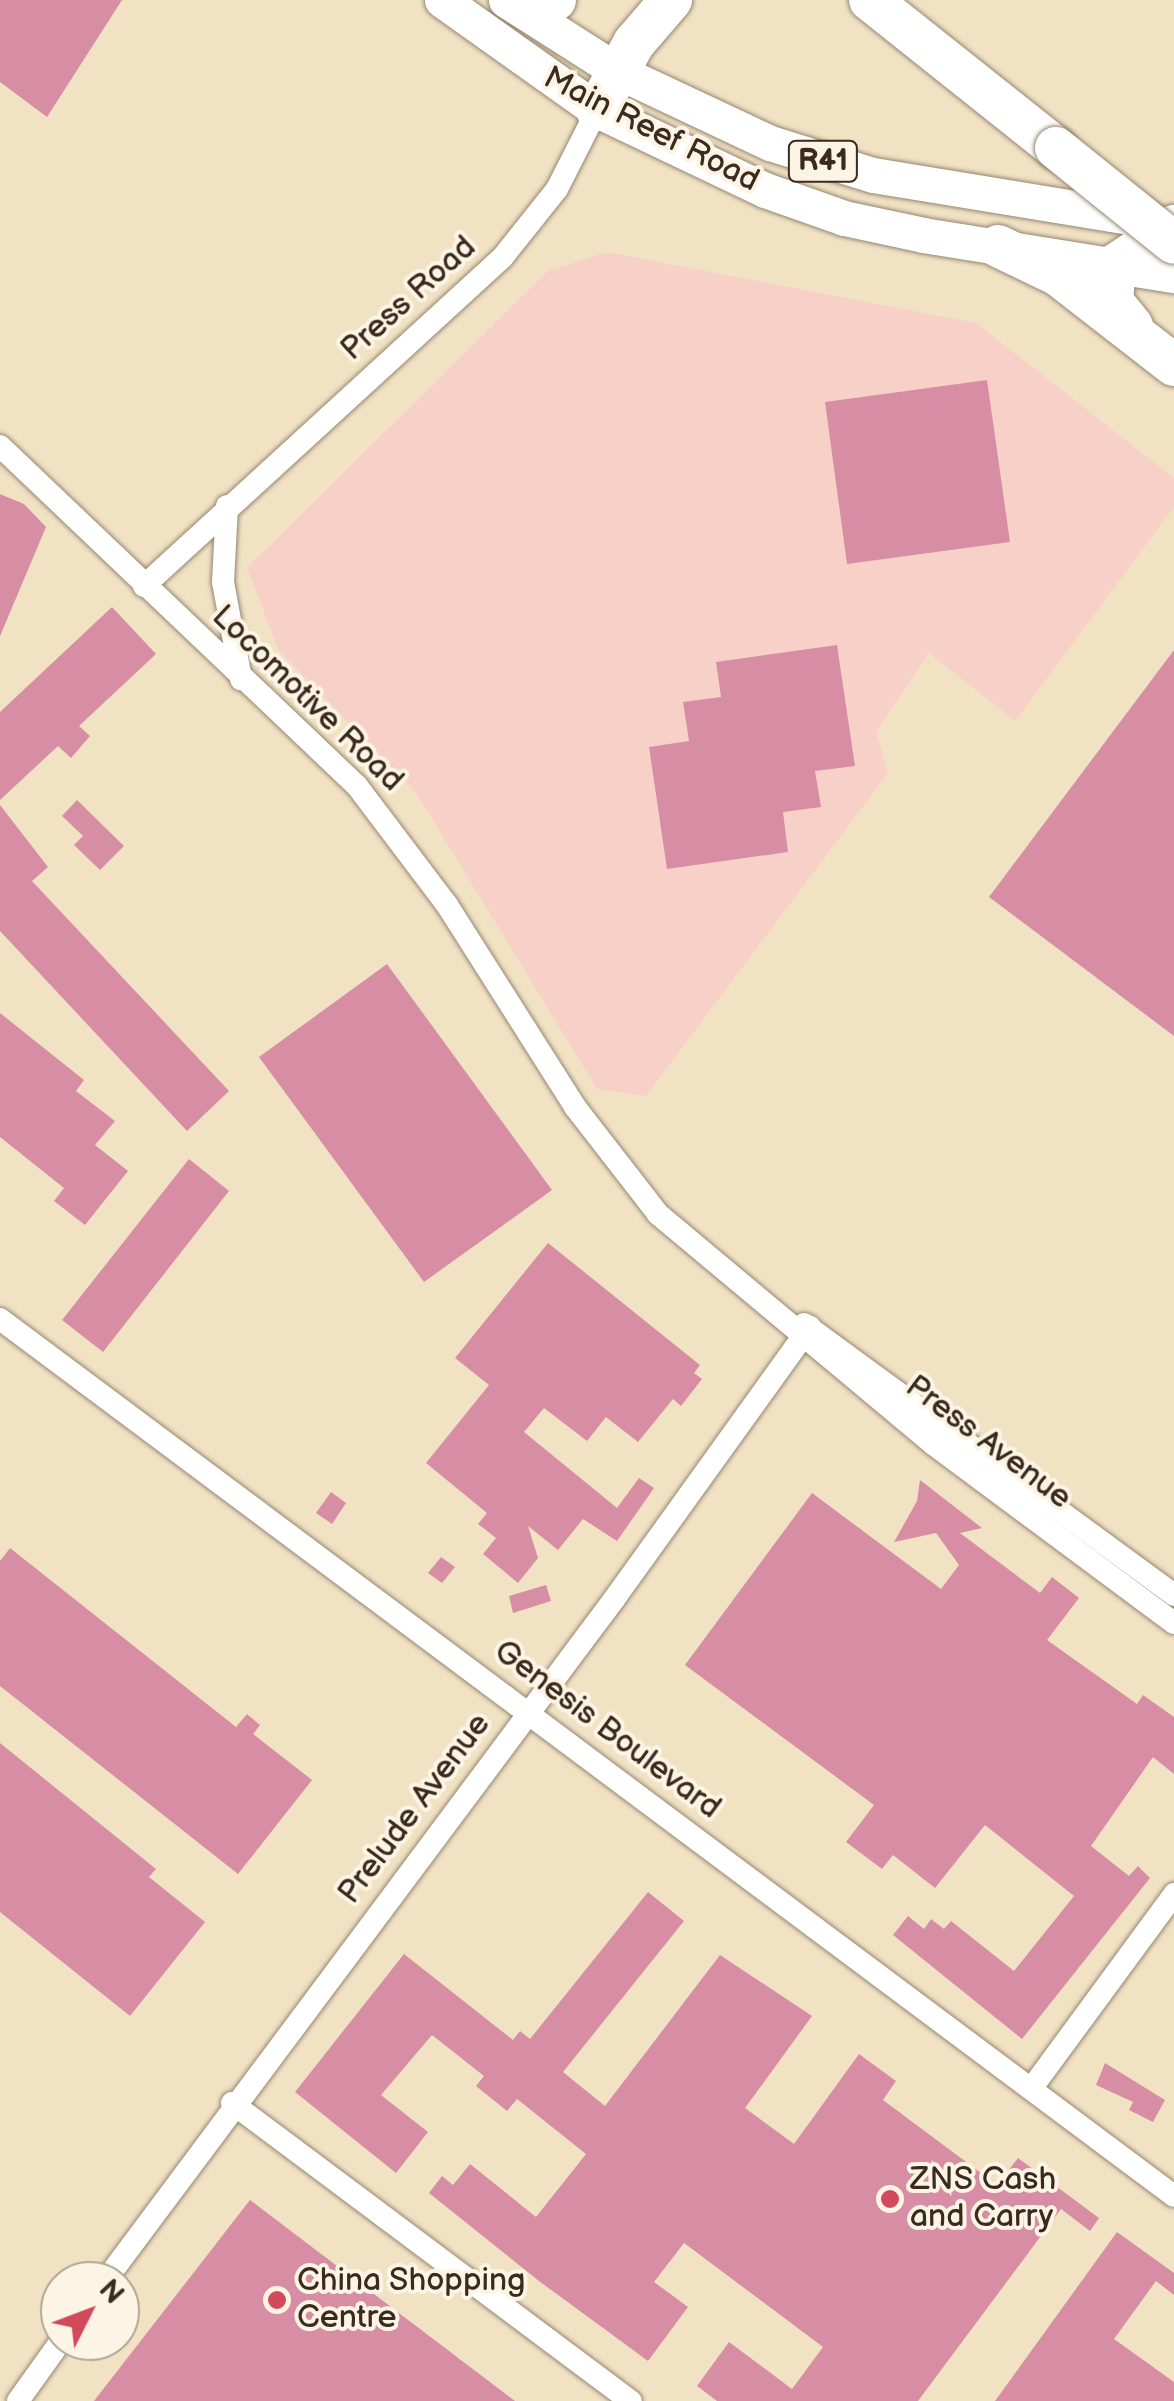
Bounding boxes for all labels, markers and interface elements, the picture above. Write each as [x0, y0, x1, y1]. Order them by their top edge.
street label: Main Reef Road [537, 59, 765, 201]
road number: R41 [786, 136, 860, 186]
street label: Press Road [334, 229, 484, 369]
street label: Locomotive Road [203, 598, 411, 800]
street label: Press Avenue [897, 1368, 1079, 1518]
street label: Genesis Boulevard [486, 1632, 728, 1828]
street label: Prelude Avenue [331, 1706, 499, 1912]
place label: ZNS Cash and Carry [910, 2162, 1056, 2237]
marker: ZNS Cash and Carry [879, 2188, 901, 2210]
north arrow [40, 2261, 140, 2361]
place label: China Shopping Centre [297, 2263, 526, 2338]
text: N [92, 2273, 130, 2311]
marker: China Shopping Centre [266, 2289, 288, 2311]

